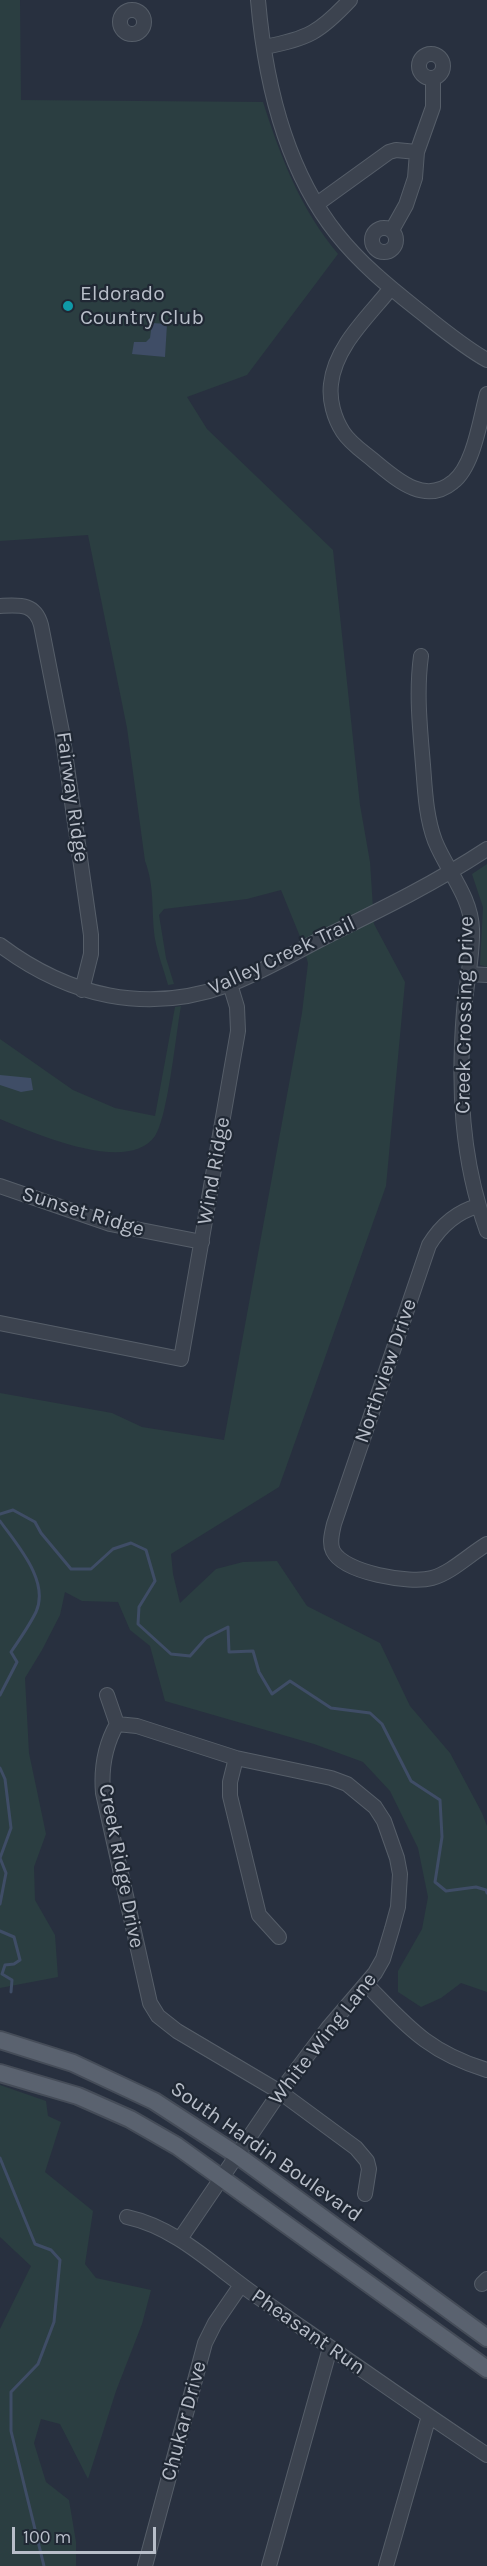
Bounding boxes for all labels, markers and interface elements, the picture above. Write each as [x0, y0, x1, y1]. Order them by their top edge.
place label: Eldorado Country Club [80, 281, 204, 331]
marker: Eldorado Country Club [61, 299, 75, 313]
street label: Fairway Ridge [50, 730, 94, 864]
street label: Valley Creek Trail [205, 911, 359, 1001]
street label: Creek Crossing Drive [451, 916, 479, 1114]
street label: Wind Ridge [192, 1115, 236, 1227]
street label: Sunset Ridge [19, 1181, 147, 1243]
street label: Northview Drive [350, 1296, 422, 1446]
street label: Creek Ridge Drive [93, 1782, 149, 1950]
street label: White Wing Lane [264, 1968, 382, 2110]
street label: South Hardin Boulevard [165, 2076, 367, 2228]
street label: Pheasant Run [246, 2284, 370, 2380]
street label: Chukar Drive [156, 2358, 212, 2484]
scale bar [15, 2515, 159, 2553]
text: 100 m [23, 2526, 71, 2548]

